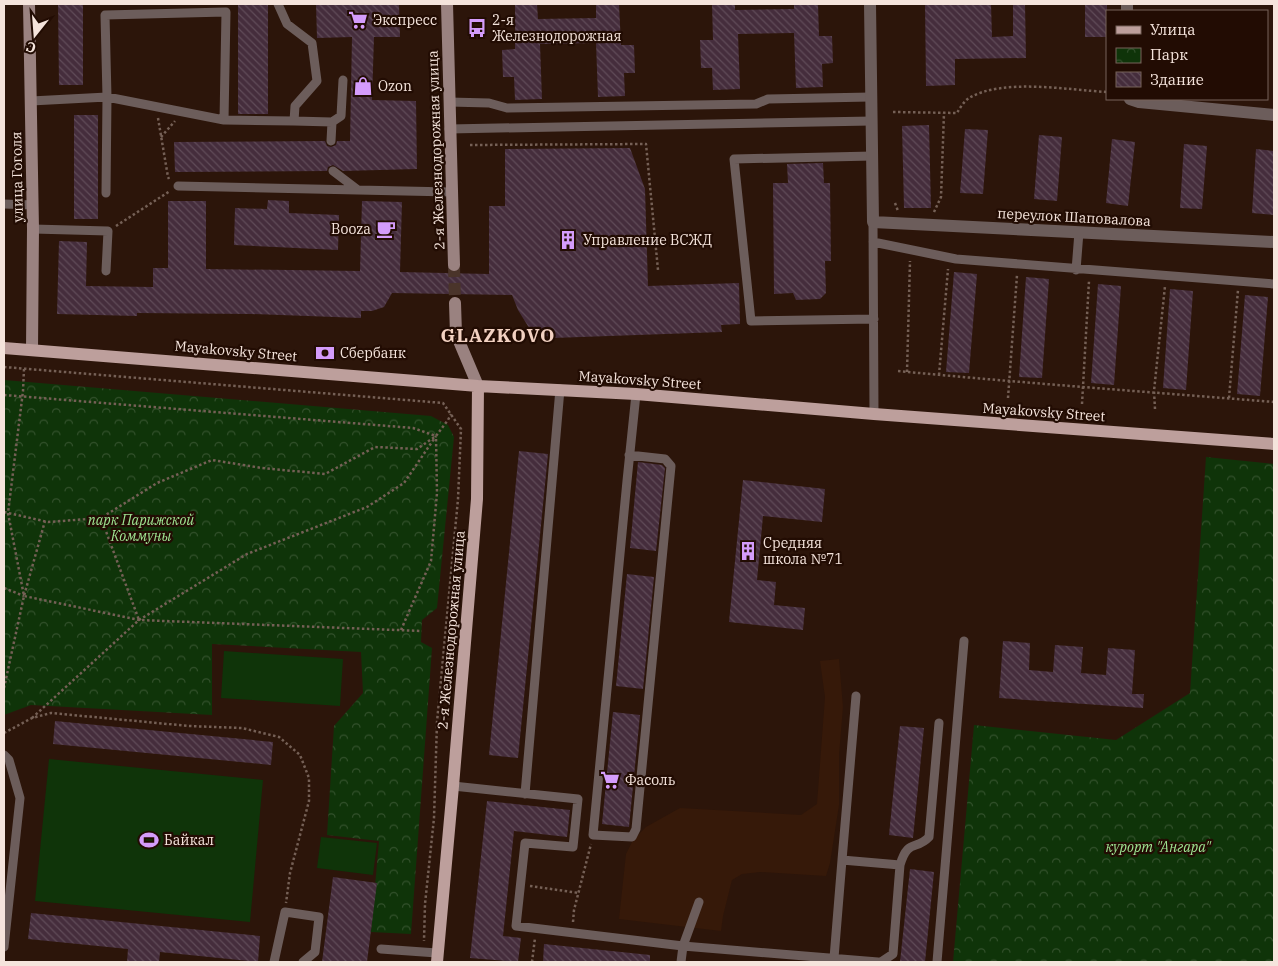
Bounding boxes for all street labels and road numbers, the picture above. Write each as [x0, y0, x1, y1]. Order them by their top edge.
street label: 2-я Железнодорожная улица [424, 50, 448, 250]
street label: улица Гоголя [7, 131, 27, 223]
street label: переулок Шаповалова [997, 204, 1152, 230]
street label: Mayakovsky Street [174, 337, 298, 365]
street label: Mayakovsky Street [578, 367, 702, 393]
street label: Mayakovsky Street [982, 399, 1106, 425]
street label: 2-я Железнодорожная улица [433, 529, 469, 730]

